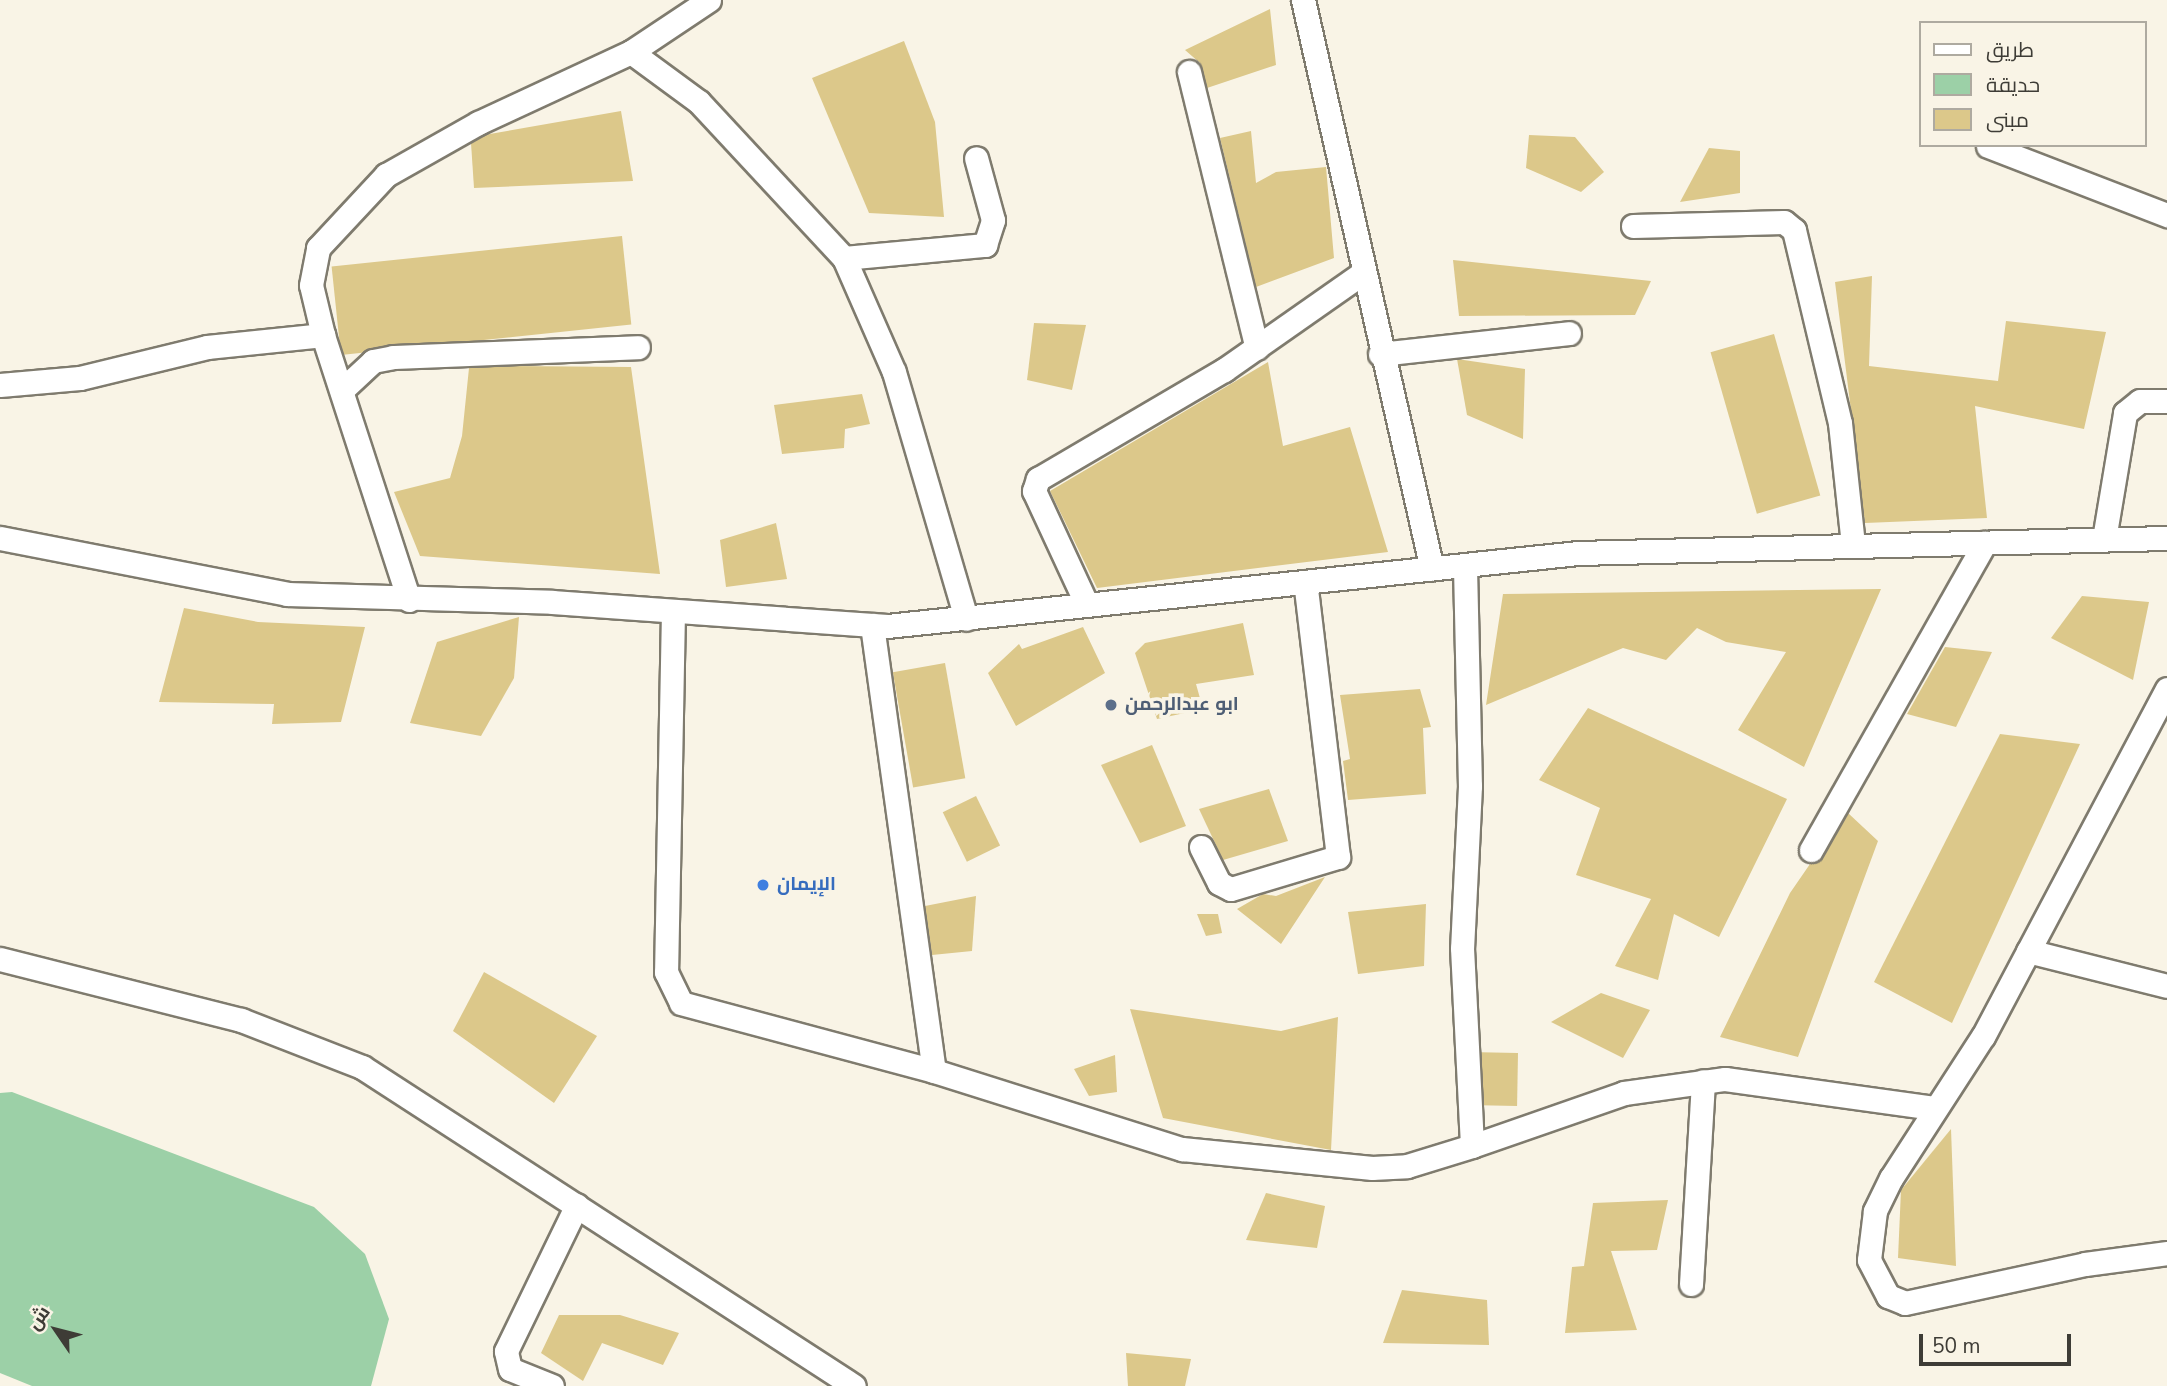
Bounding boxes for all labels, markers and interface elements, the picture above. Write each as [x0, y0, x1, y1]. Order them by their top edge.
legend [1918, 21, 2146, 147]
text: طريق [1986, 36, 2034, 64]
text: حديقة [1986, 71, 2040, 99]
text: مبنى [1986, 106, 2029, 134]
place label: ابو عبدالرحمن [1125, 694, 1239, 716]
marker: ابو عبدالرحمن [1103, 697, 1119, 713]
place label: الإيمان [777, 874, 836, 896]
marker: الإيمان [755, 877, 771, 893]
north arrow [21, 1295, 91, 1365]
text: ش [21, 1301, 56, 1335]
scale bar [1922, 1320, 2074, 1364]
text: 50 m [1932, 1332, 1981, 1360]

